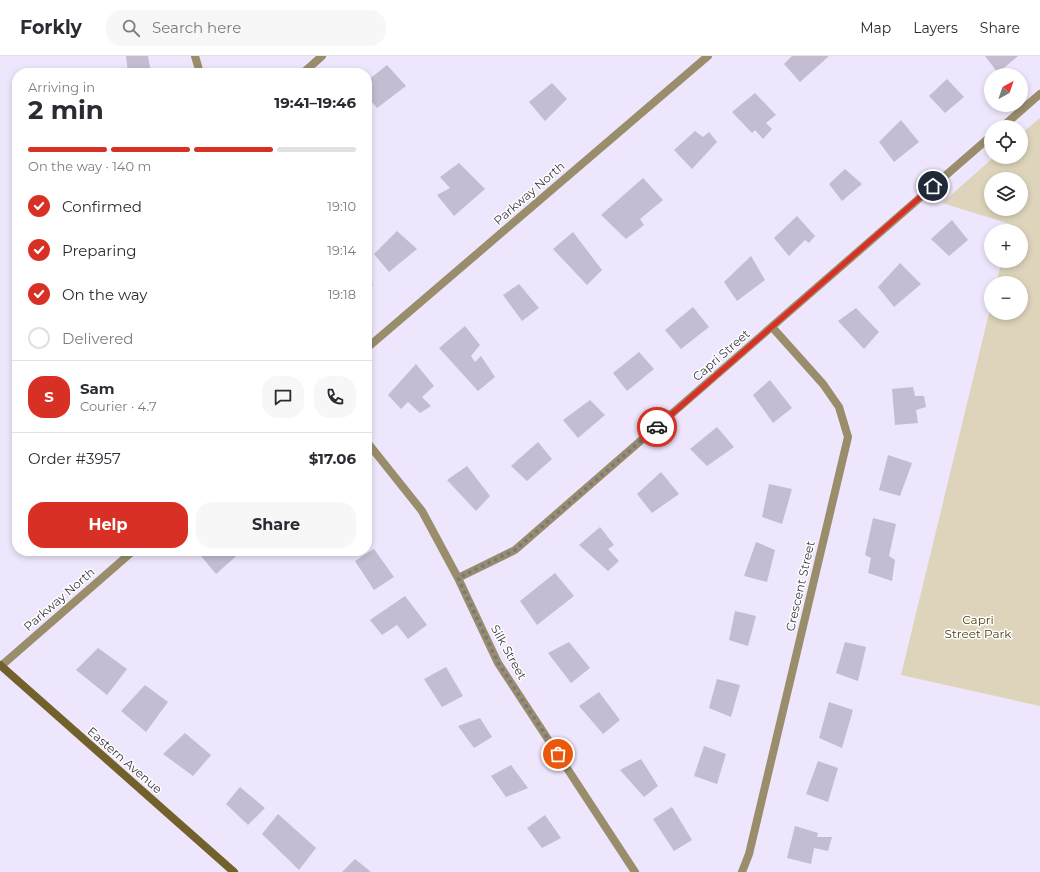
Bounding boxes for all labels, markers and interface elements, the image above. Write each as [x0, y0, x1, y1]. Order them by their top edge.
search box [106, 10, 386, 46]
text: Forkly [20, 16, 82, 39]
icon: search [120, 17, 142, 39]
text: Search here [152, 18, 241, 37]
text: Map [860, 19, 891, 37]
text: Layers [913, 19, 958, 37]
text: Share [980, 19, 1020, 37]
north arrow [984, 68, 1028, 112]
map controls [984, 68, 1028, 320]
text: Arriving in [28, 79, 95, 95]
text: 19:41–19:46 [274, 93, 356, 112]
text: 2 min [28, 94, 104, 126]
button: locate [984, 120, 1028, 164]
text: On the way · 140 m [28, 158, 151, 174]
street label: Parkway North [490, 158, 568, 228]
pin [916, 169, 950, 203]
button: layers [984, 172, 1028, 216]
icon: home [922, 175, 944, 197]
icon: check [28, 195, 50, 217]
text: Confirmed [62, 197, 142, 216]
text: 19:10 [327, 198, 356, 214]
button: + [984, 224, 1028, 268]
icon: check [28, 239, 50, 261]
text: Preparing [62, 241, 137, 260]
text: 19:14 [327, 242, 356, 258]
button: − [984, 276, 1028, 320]
icon: check [28, 283, 50, 305]
text: On the way [62, 285, 147, 304]
text: 19:18 [328, 286, 356, 302]
street label: Capri Street [689, 326, 753, 384]
text: Delivered [62, 329, 134, 348]
button: chat [262, 376, 304, 418]
button: phone [314, 376, 356, 418]
text: Sam [80, 379, 115, 398]
text: S [44, 387, 54, 406]
text: Courier · 4.7 [80, 398, 157, 414]
courier [637, 407, 677, 447]
icon: car [646, 416, 668, 438]
text: Order #3957 [28, 449, 121, 468]
text: $17.06 [309, 449, 356, 468]
button: Help [28, 502, 188, 548]
button: Share [196, 502, 356, 548]
street label: Crescent Street [782, 539, 818, 633]
street label: Parkway North [20, 564, 98, 634]
park label: Capri Street Park [945, 612, 1012, 641]
street label: Silk Street [488, 622, 530, 682]
street label: Eastern Avenue [85, 723, 165, 797]
pin [541, 737, 575, 771]
icon: bag [547, 743, 569, 765]

